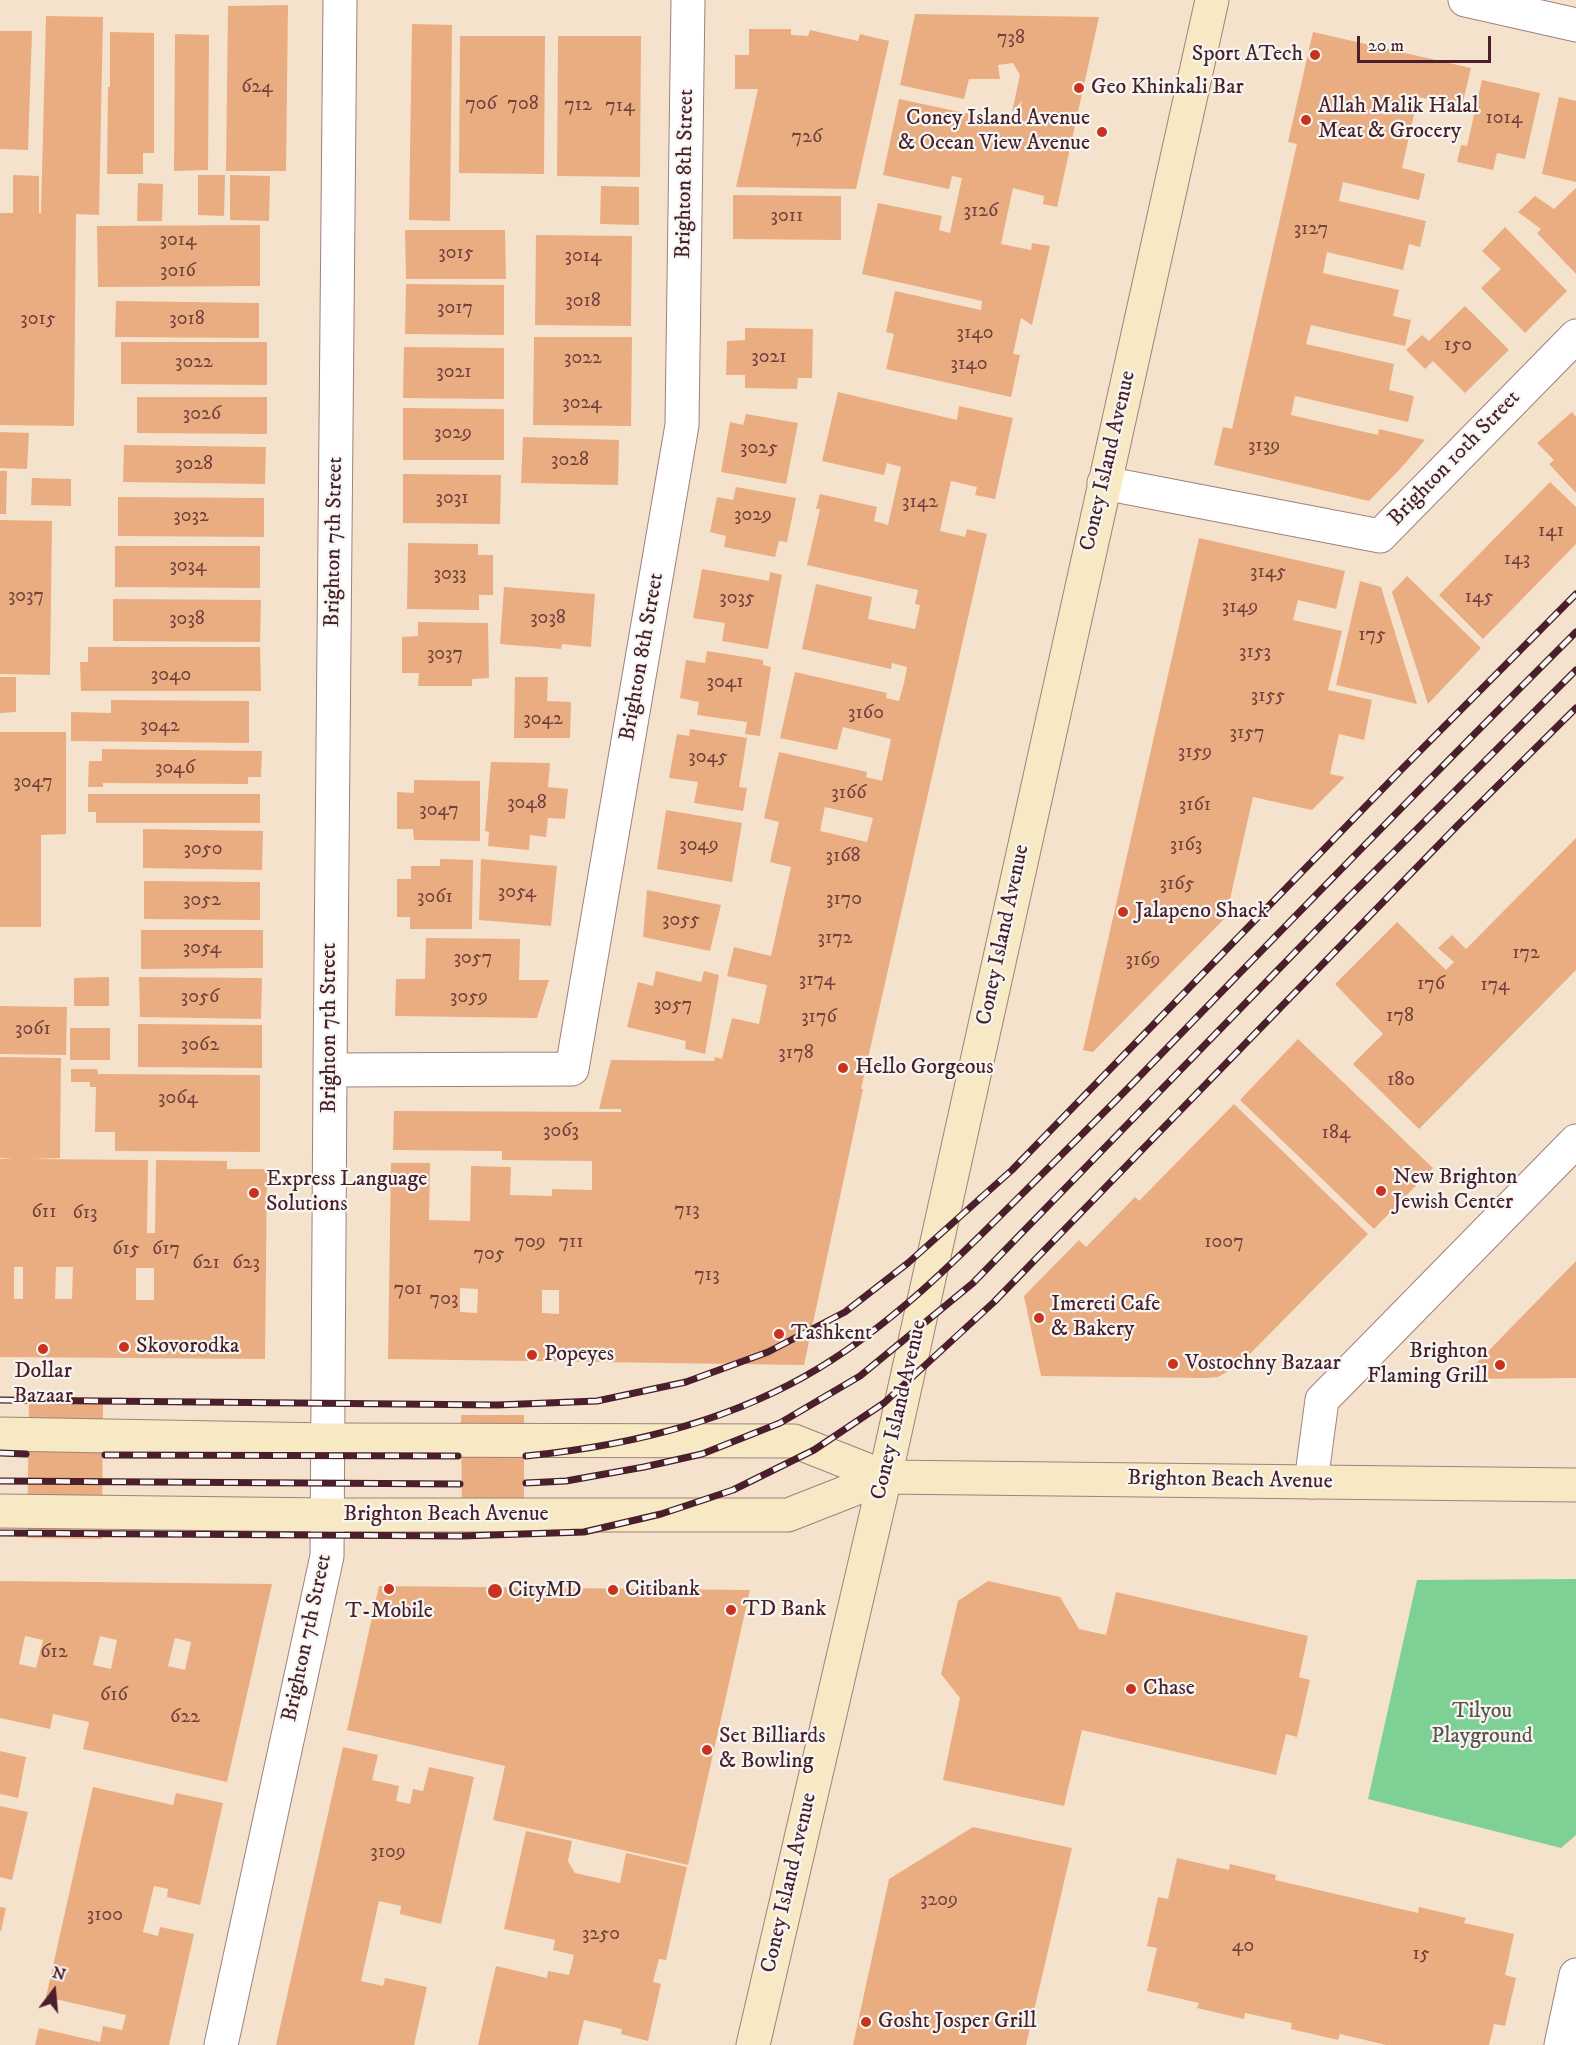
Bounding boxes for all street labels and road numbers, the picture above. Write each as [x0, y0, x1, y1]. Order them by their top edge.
street label: Brighton 8th Street [671, 89, 701, 259]
street label: Coney Island Avenue [1075, 368, 1143, 554]
street label: Brighton 10th Street [1383, 385, 1527, 533]
street label: Brighton 7th Street [320, 456, 350, 628]
street label: Brighton 8th Street [615, 571, 671, 743]
street label: Coney Island Avenue [972, 842, 1036, 1028]
street label: Brighton 7th Street [317, 943, 343, 1113]
street label: Coney Island Avenue [866, 1317, 934, 1503]
street label: Brighton Beach Avenue [1127, 1466, 1333, 1496]
street label: Brighton Beach Avenue [343, 1502, 549, 1528]
street label: Brighton 7th Street [277, 1552, 339, 1724]
street label: Coney Island Avenue [756, 1790, 824, 1976]

